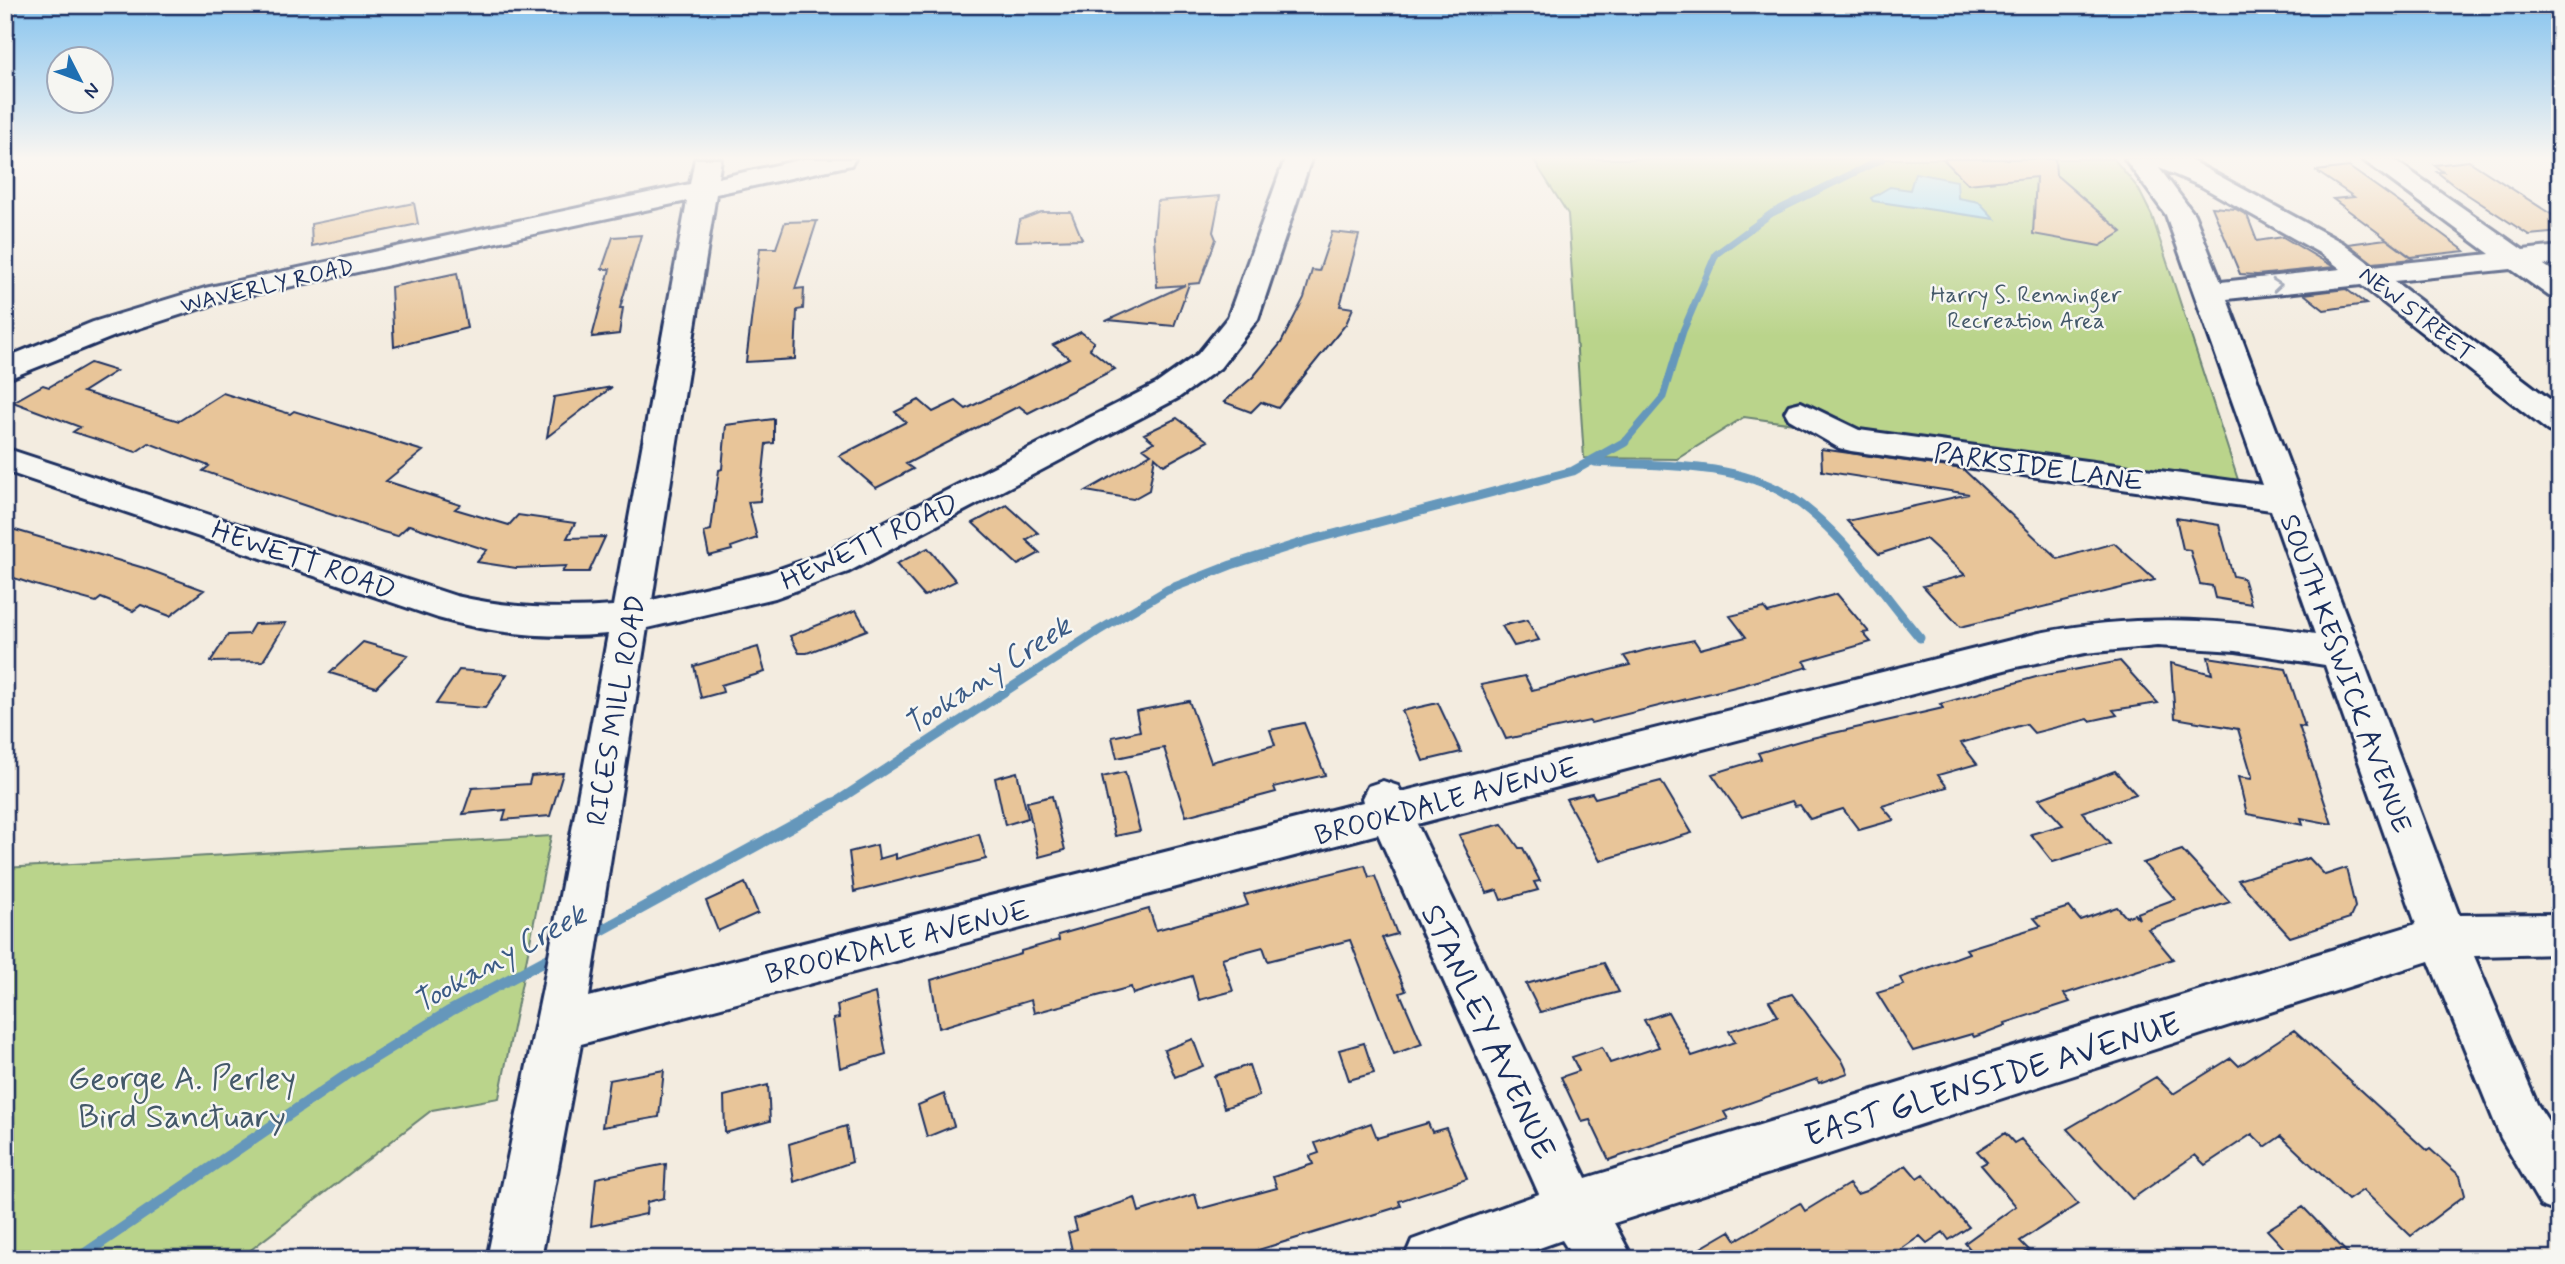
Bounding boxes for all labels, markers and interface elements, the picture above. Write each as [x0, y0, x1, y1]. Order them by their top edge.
north arrow [46, 46, 116, 116]
text: N [78, 77, 105, 103]
street label: WAVERLY ROAD [178, 252, 357, 321]
street label: NEW STREET [2352, 260, 2479, 369]
one-way arrow [2272, 278, 2283, 293]
park label: Harry S. Renninger Recreation Area [1930, 281, 2122, 337]
street label: PARKSIDE LANE [1931, 435, 2146, 502]
street label: HEWETT ROAD [775, 486, 965, 601]
street label: SOUTH KESWICK AVENUE [2270, 509, 2420, 838]
street label: HEWETT ROAD [206, 513, 400, 610]
street label: RICES MILL ROAD [579, 592, 656, 829]
water label: Tookany Creek [897, 607, 1081, 745]
street label: BROOKDALE AVENUE [1311, 749, 1583, 855]
street label: BROOKDALE AVENUE [761, 893, 1034, 994]
water label: Tookany Creek [406, 895, 595, 1023]
street label: STANLEY AVENUE [1409, 898, 1566, 1167]
street label: EAST GLENSIDE AVENUE [1800, 1003, 2186, 1159]
park label: George A. Perley Bird Sanctuary [68, 1058, 296, 1140]

